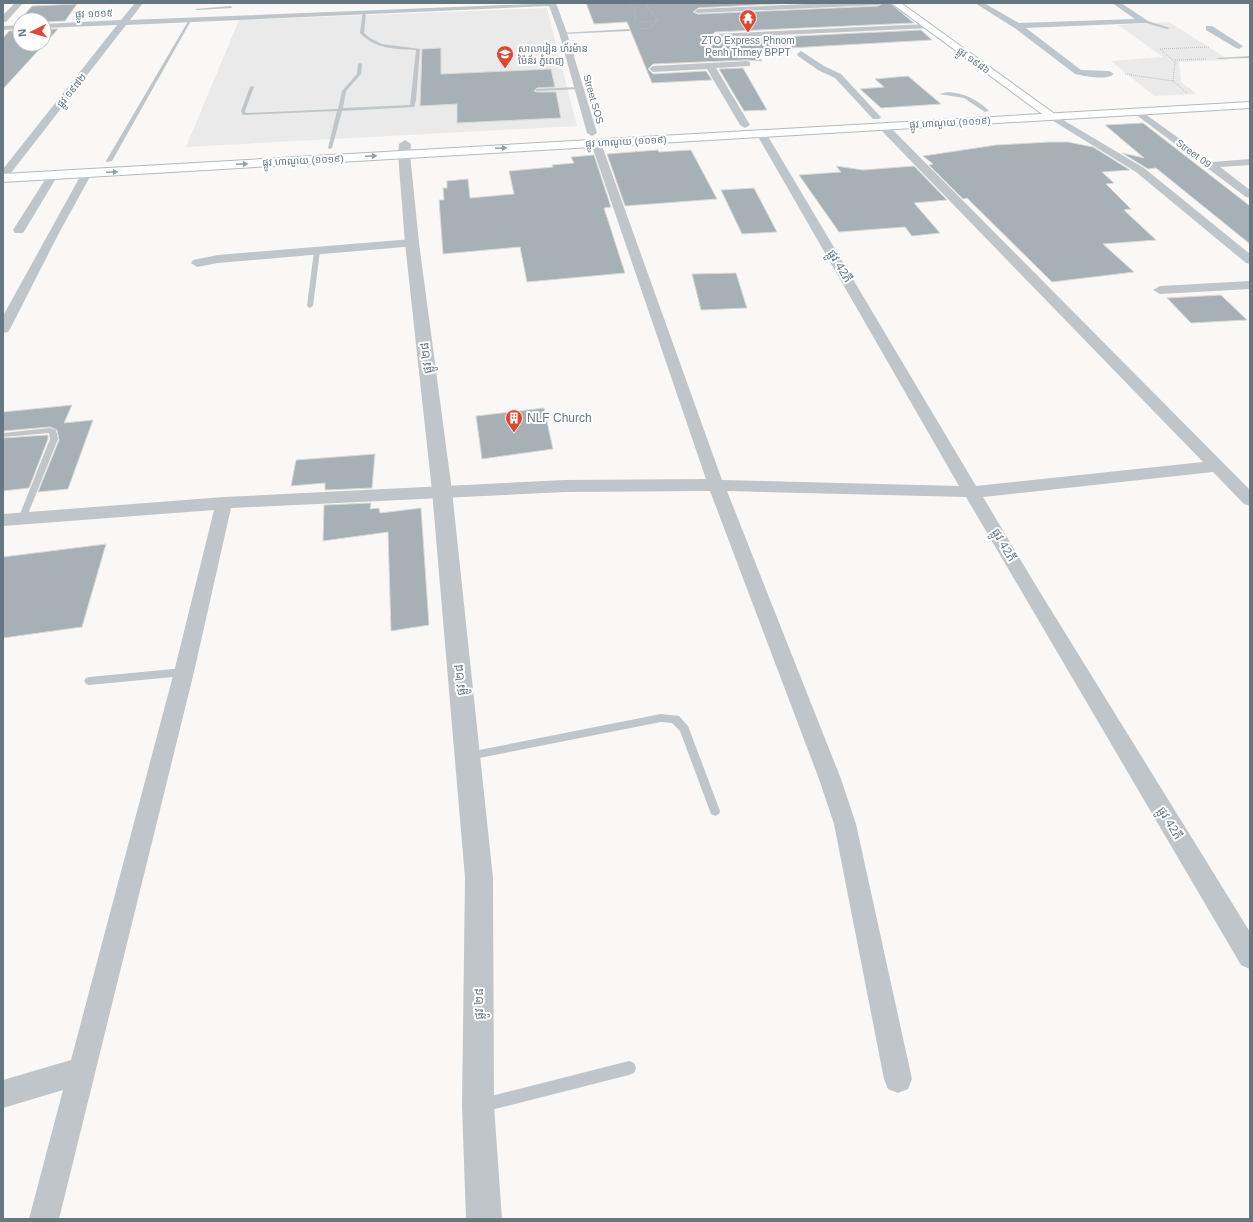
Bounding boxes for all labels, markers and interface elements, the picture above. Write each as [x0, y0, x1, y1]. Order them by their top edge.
street label: ផ្លូវ ១០១៥ [75, 7, 113, 24]
temple icon: ZTO Express Phnom Penh Thmey BPPT [738, 8, 758, 33]
north arrow [12, 12, 52, 52]
text: N [16, 28, 28, 37]
place label: ZTO Express Phnom Penh Thmey BPPT [701, 35, 795, 58]
place label: សាលារៀន ហ័រម៉ាន ម៉ៃន័រ ភ្នំពេញ [518, 42, 588, 67]
school or university icon: សាលារៀន ហ័រម៉ាន ម៉ៃន័រ ភ្នំពេញ [495, 44, 515, 69]
street label: ផ្លូវ ១៩៨៦ [953, 45, 992, 79]
street label: ផ្លូវ ១៩៧២ [54, 71, 91, 112]
street label: Street SOS [581, 73, 606, 125]
street label: ផ្លូវ ហាណូយ (១០១៩) [909, 115, 991, 134]
street label: ផ្លូវ ហាណូយ (១០១៩) [585, 134, 667, 153]
street label: Street 09 [1174, 137, 1214, 170]
one-way arrow [495, 145, 507, 152]
one-way arrow [365, 152, 377, 159]
street label: ផ្លូវ ហាណូយ (១០១៩) [262, 153, 344, 172]
one-way arrow [236, 160, 248, 167]
one-way arrow [106, 168, 118, 175]
street label: ផ្លូវ 42ភី [822, 247, 855, 287]
street label: ផ្លូវ ២៨ [417, 341, 438, 374]
building icon: NLF Church [504, 408, 524, 433]
place label: NLF Church [527, 411, 592, 425]
street label: ផ្លូវ 42ភី [986, 526, 1019, 566]
street label: ផ្លូវ ២៨ [452, 663, 472, 696]
street label: ផ្លូវ 42ភី [1152, 804, 1185, 844]
street label: ផ្លូវ ២៨ [472, 988, 490, 1020]

